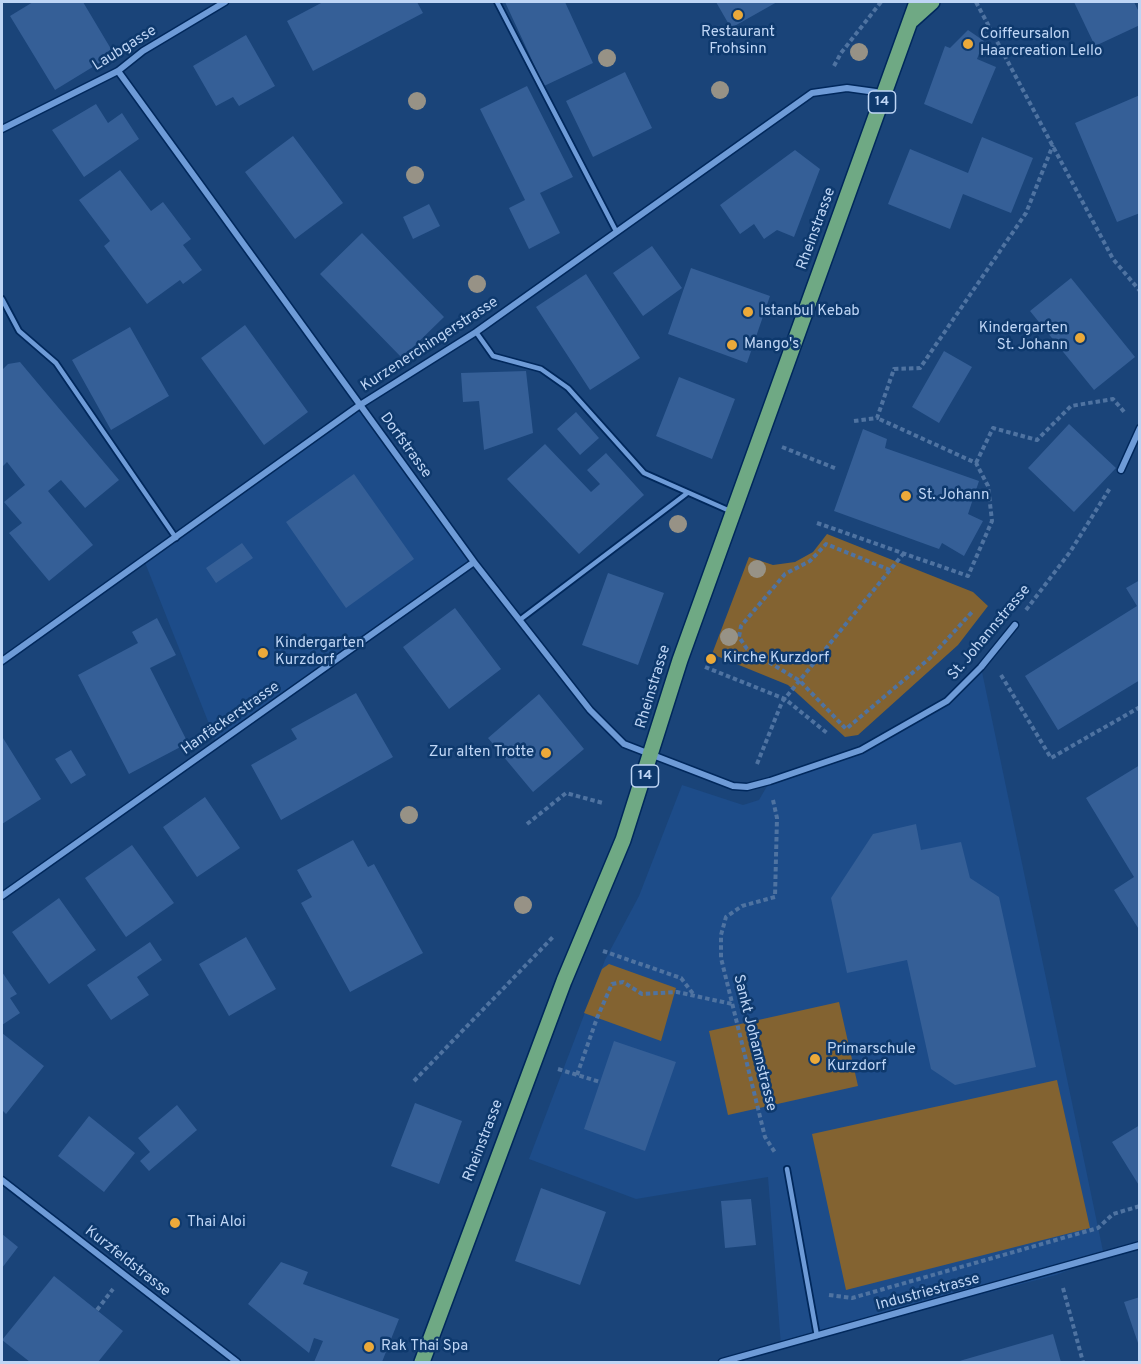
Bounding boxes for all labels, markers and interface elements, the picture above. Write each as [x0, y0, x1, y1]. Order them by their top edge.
marker: Restaurant Frohsinn [731, 8, 745, 22]
street label: Laubgasse [90, 22, 160, 76]
place label: Restaurant Frohsinn [701, 24, 775, 59]
place label: Coiffeursalon Haarcreation Lello [980, 26, 1102, 61]
marker: Coiffeursalon Haarcreation Lello [961, 37, 975, 51]
road number: 14 [868, 91, 896, 113]
street label: Rheinstrasse [794, 185, 840, 273]
street label: Kurzenerchingerstrasse [358, 294, 502, 396]
place label: Istanbul Kebab [760, 303, 860, 321]
marker: Istanbul Kebab [741, 305, 755, 319]
place label: Kindergarten St. Johann [979, 320, 1068, 355]
marker: Kindergarten St. Johann [1073, 331, 1087, 345]
place label: Mango's [744, 336, 799, 354]
marker: Mango's [725, 338, 739, 352]
street label: Dorfstrasse [375, 410, 435, 482]
place label: St. Johann [918, 487, 989, 505]
marker: St. Johann [899, 489, 913, 503]
street label: St. Johannstrasse [945, 582, 1035, 684]
place label: Kindergarten Kurzdorf [275, 635, 364, 670]
street label: Rheinstrasse [633, 643, 675, 731]
marker: Kindergarten Kurzdorf [256, 646, 270, 660]
place label: Kirche Kurzdorf [723, 650, 829, 668]
marker: Kirche Kurzdorf [704, 652, 718, 666]
street label: Hanfäckerstrasse [178, 678, 284, 760]
place label: Zur alten Trotte [429, 744, 534, 762]
marker: Zur alten Trotte [539, 746, 553, 760]
road number: 14 [632, 765, 658, 787]
street label: Sankt Johannstrasse [728, 973, 780, 1113]
place label: Primarschule Kurzdorf [827, 1041, 916, 1076]
marker: Primarschule Kurzdorf [808, 1052, 822, 1066]
street label: Rheinstrasse [460, 1097, 508, 1185]
place label: Thai Aloi [187, 1214, 246, 1232]
marker: Thai Aloi [168, 1216, 182, 1230]
street label: Kurzfeldstrasse [80, 1223, 174, 1301]
street label: Industriestrasse [874, 1271, 982, 1315]
place label: Rak Thai Spa [381, 1338, 468, 1356]
marker: Rak Thai Spa [362, 1340, 376, 1354]

